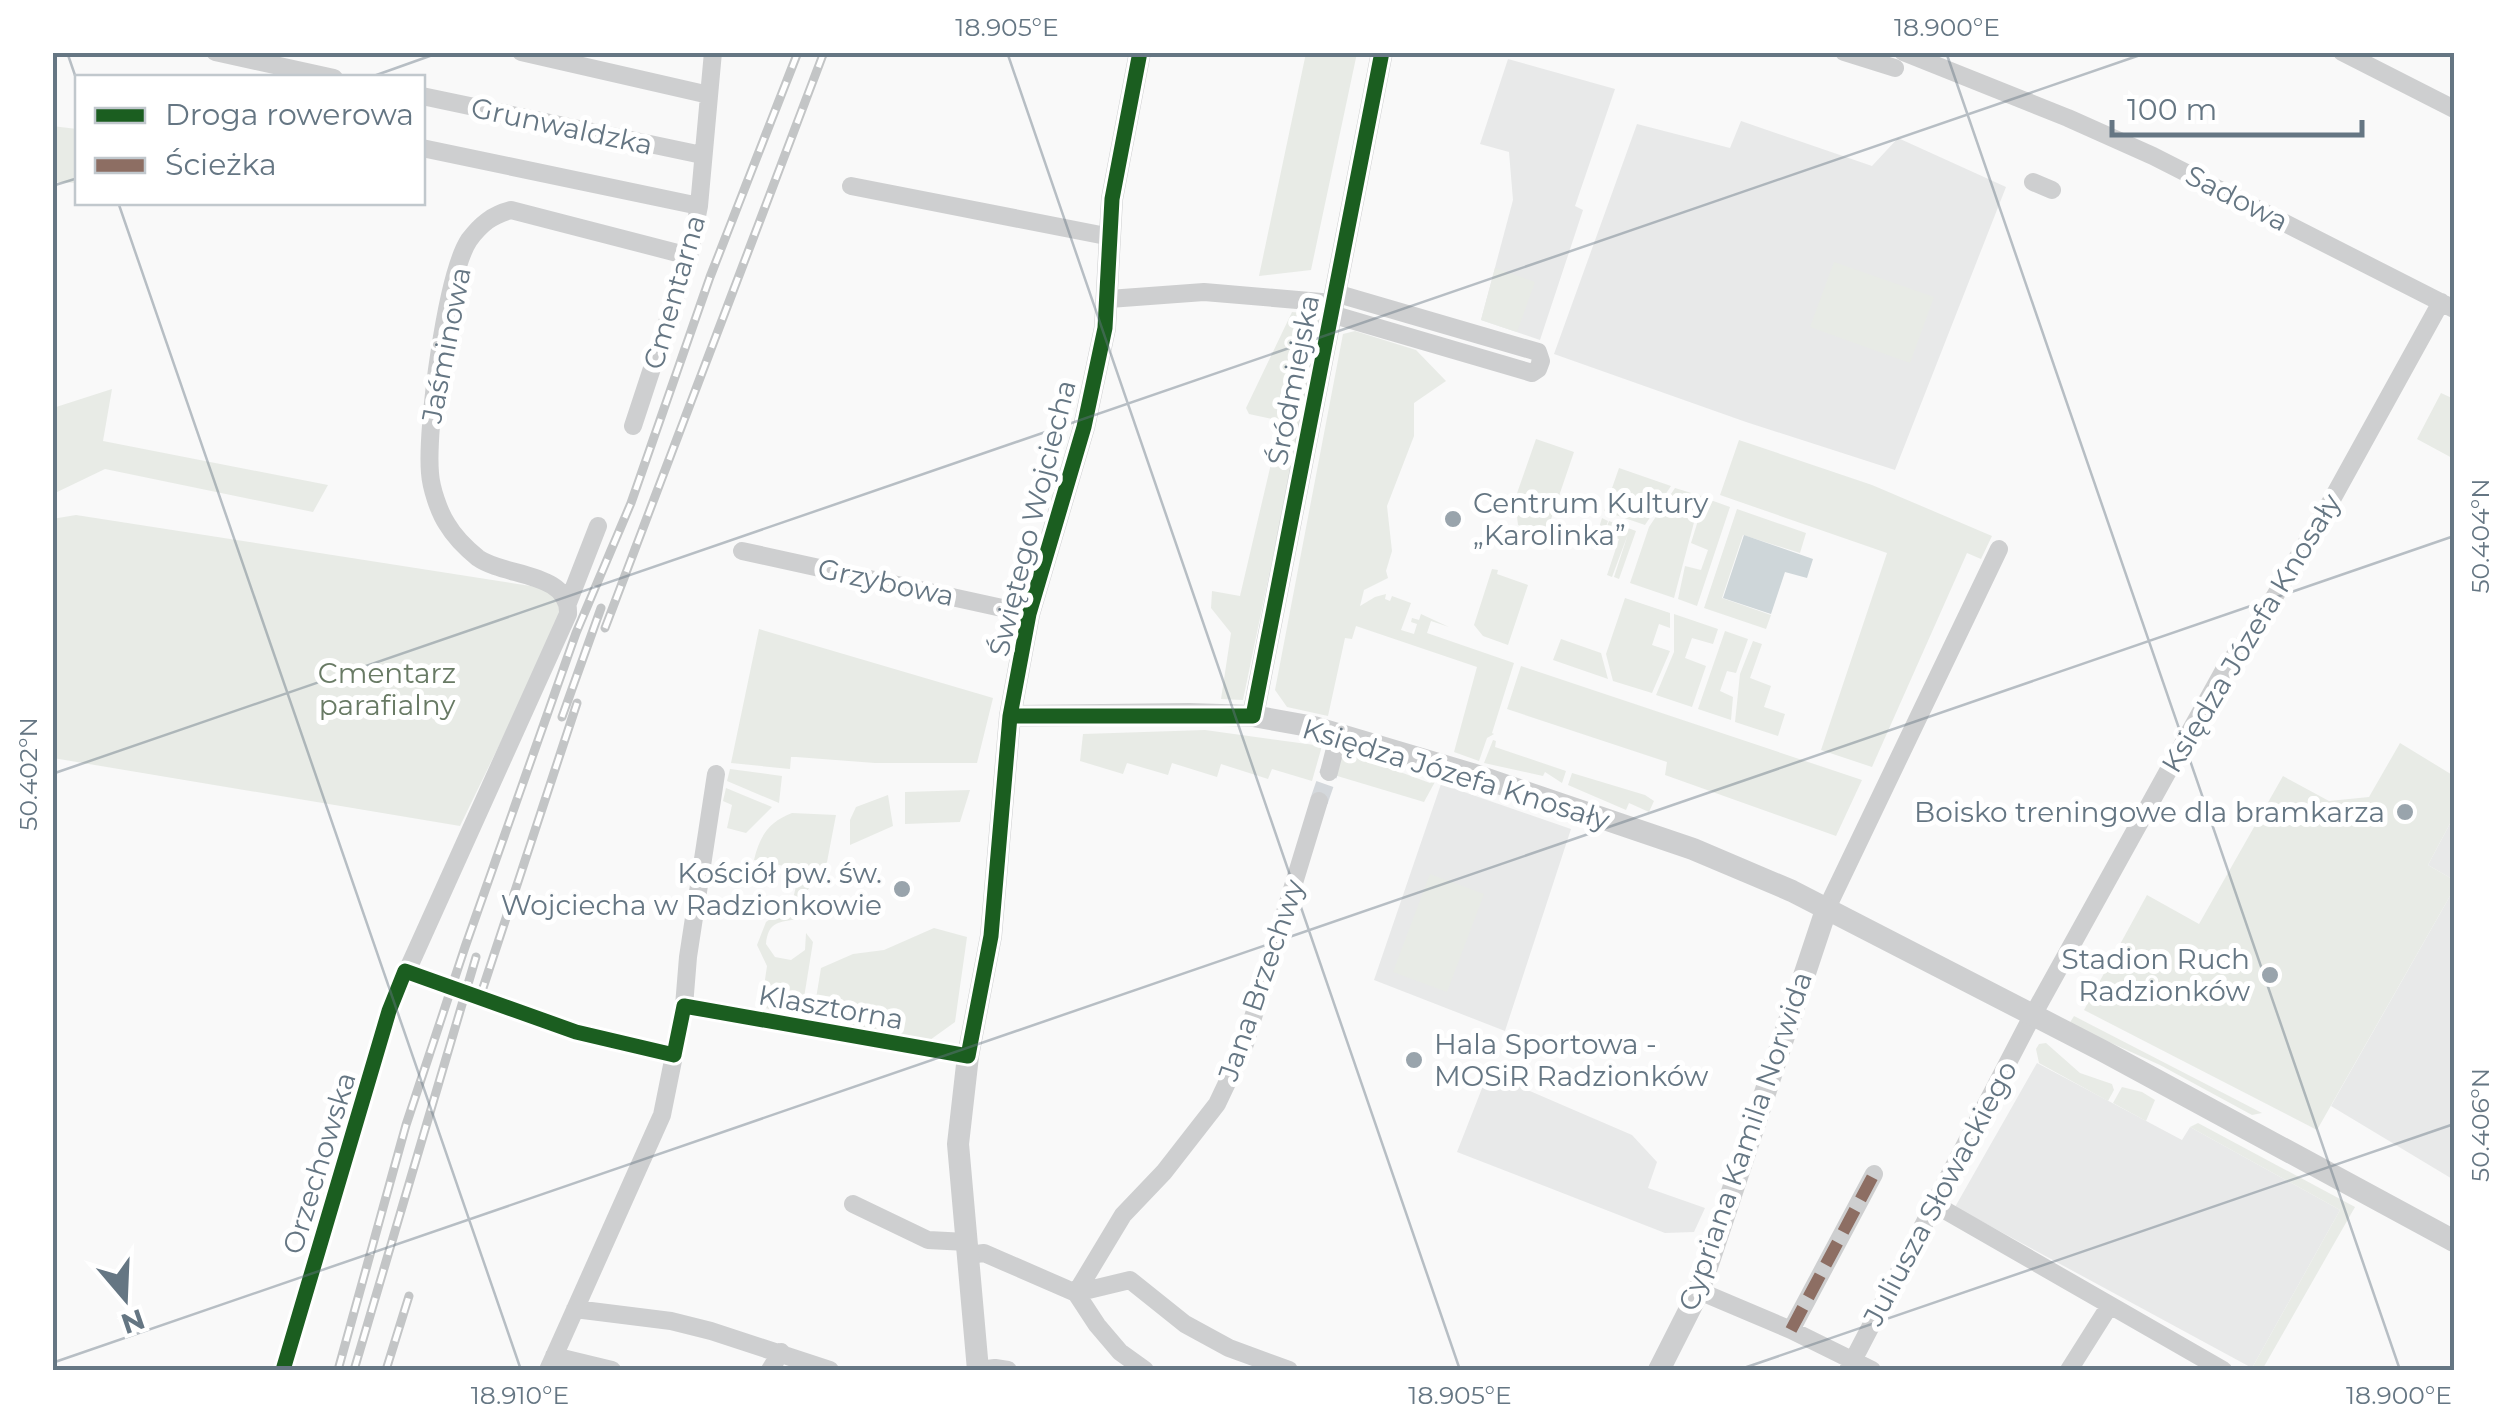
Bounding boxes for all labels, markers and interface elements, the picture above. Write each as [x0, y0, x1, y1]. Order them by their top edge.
text: 18.905°E [955, 12, 1059, 42]
text: 18.900°E [1894, 12, 2000, 42]
legend [75, 75, 425, 205]
scale bar [2112, 75, 2362, 137]
street label: Grunwaldzka [468, 90, 656, 162]
text: 100 m [2127, 91, 2217, 128]
text: Droga rowerowa [165, 96, 414, 133]
text: Ścieżka [165, 146, 277, 183]
street label: Sadowa [2180, 158, 2294, 238]
street label: Cmentarna [636, 211, 712, 373]
street label: Jaśminowa [414, 264, 478, 427]
street label: Śródmiejska [1260, 292, 1326, 468]
street label: Świętego Wojciecha [981, 376, 1083, 660]
text: 50.404°N [2465, 478, 2495, 594]
place label: Centrum Kultury „Karolinka” [1473, 486, 1709, 552]
street label: Księdza Józefa Knosały [2154, 487, 2348, 779]
marker: Centrum Kultury „Karolinka” [1442, 508, 1464, 530]
street label: Grzybowa [815, 551, 957, 613]
park label: Cmentarz parafialny [318, 656, 456, 722]
street label: Księdza Józefa Knosały [1298, 711, 1614, 837]
text: 50.402°N [13, 717, 43, 831]
place label: Boisko treningowe dla bramkarza [1914, 795, 2385, 829]
marker: Boisko treningowe dla bramkarza [2394, 801, 2416, 823]
place label: Kościół pw. św. Wojciecha w Radzionkowie [501, 856, 882, 922]
street label: Jana Brzechwy [1210, 874, 1312, 1086]
marker: Kościół pw. św. Wojciecha w Radzionkowie [891, 878, 913, 900]
place label: Stadion Ruch Radzionków [2062, 942, 2250, 1008]
marker: Stadion Ruch Radzionków [2259, 964, 2281, 986]
street label: Cypriana Kamila Norwida [1671, 967, 1819, 1315]
street label: Klasztorna [756, 978, 906, 1036]
place label: Hala Sportowa - MOSiR Radzionków [1434, 1027, 1709, 1093]
marker: Hala Sportowa - MOSiR Radzionków [1403, 1049, 1425, 1071]
street label: Juliusza Słowackiego [1855, 1055, 2024, 1332]
street label: Orzechowska [275, 1068, 363, 1258]
text: 50.406°N [2465, 1068, 2495, 1182]
north arrow [75, 1248, 175, 1348]
text: N [117, 1302, 149, 1341]
text: 18.910°E [471, 1380, 569, 1410]
text: 18.905°E [1408, 1380, 1512, 1410]
text: 18.900°E [2346, 1380, 2452, 1410]

